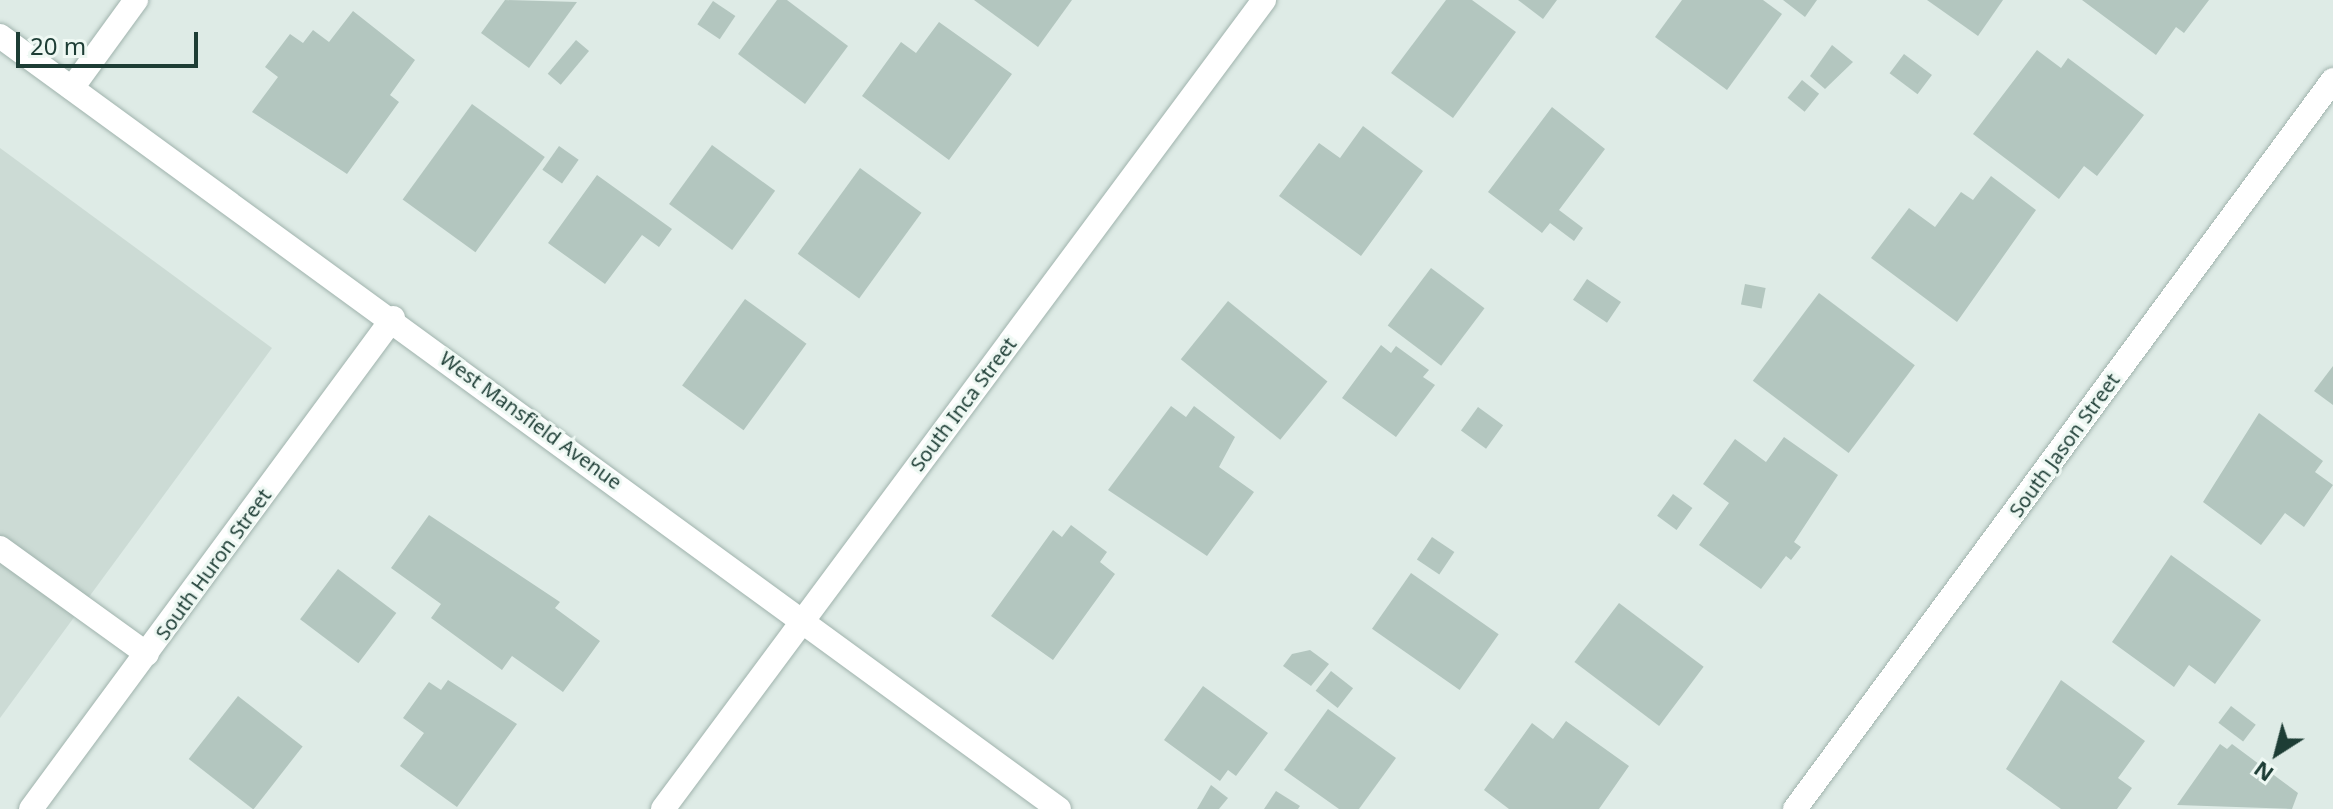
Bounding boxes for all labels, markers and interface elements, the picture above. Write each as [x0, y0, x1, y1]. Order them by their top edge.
scale bar [20, 16, 202, 66]
text: 20 m [30, 29, 86, 62]
street label: South Inca Street [905, 332, 1021, 476]
street label: West Mansfield Avenue [435, 346, 627, 494]
street label: South Jason Street [2004, 368, 2124, 522]
street label: South Huron Street [150, 484, 276, 644]
north arrow [2237, 713, 2317, 793]
text: N [2247, 755, 2279, 790]

